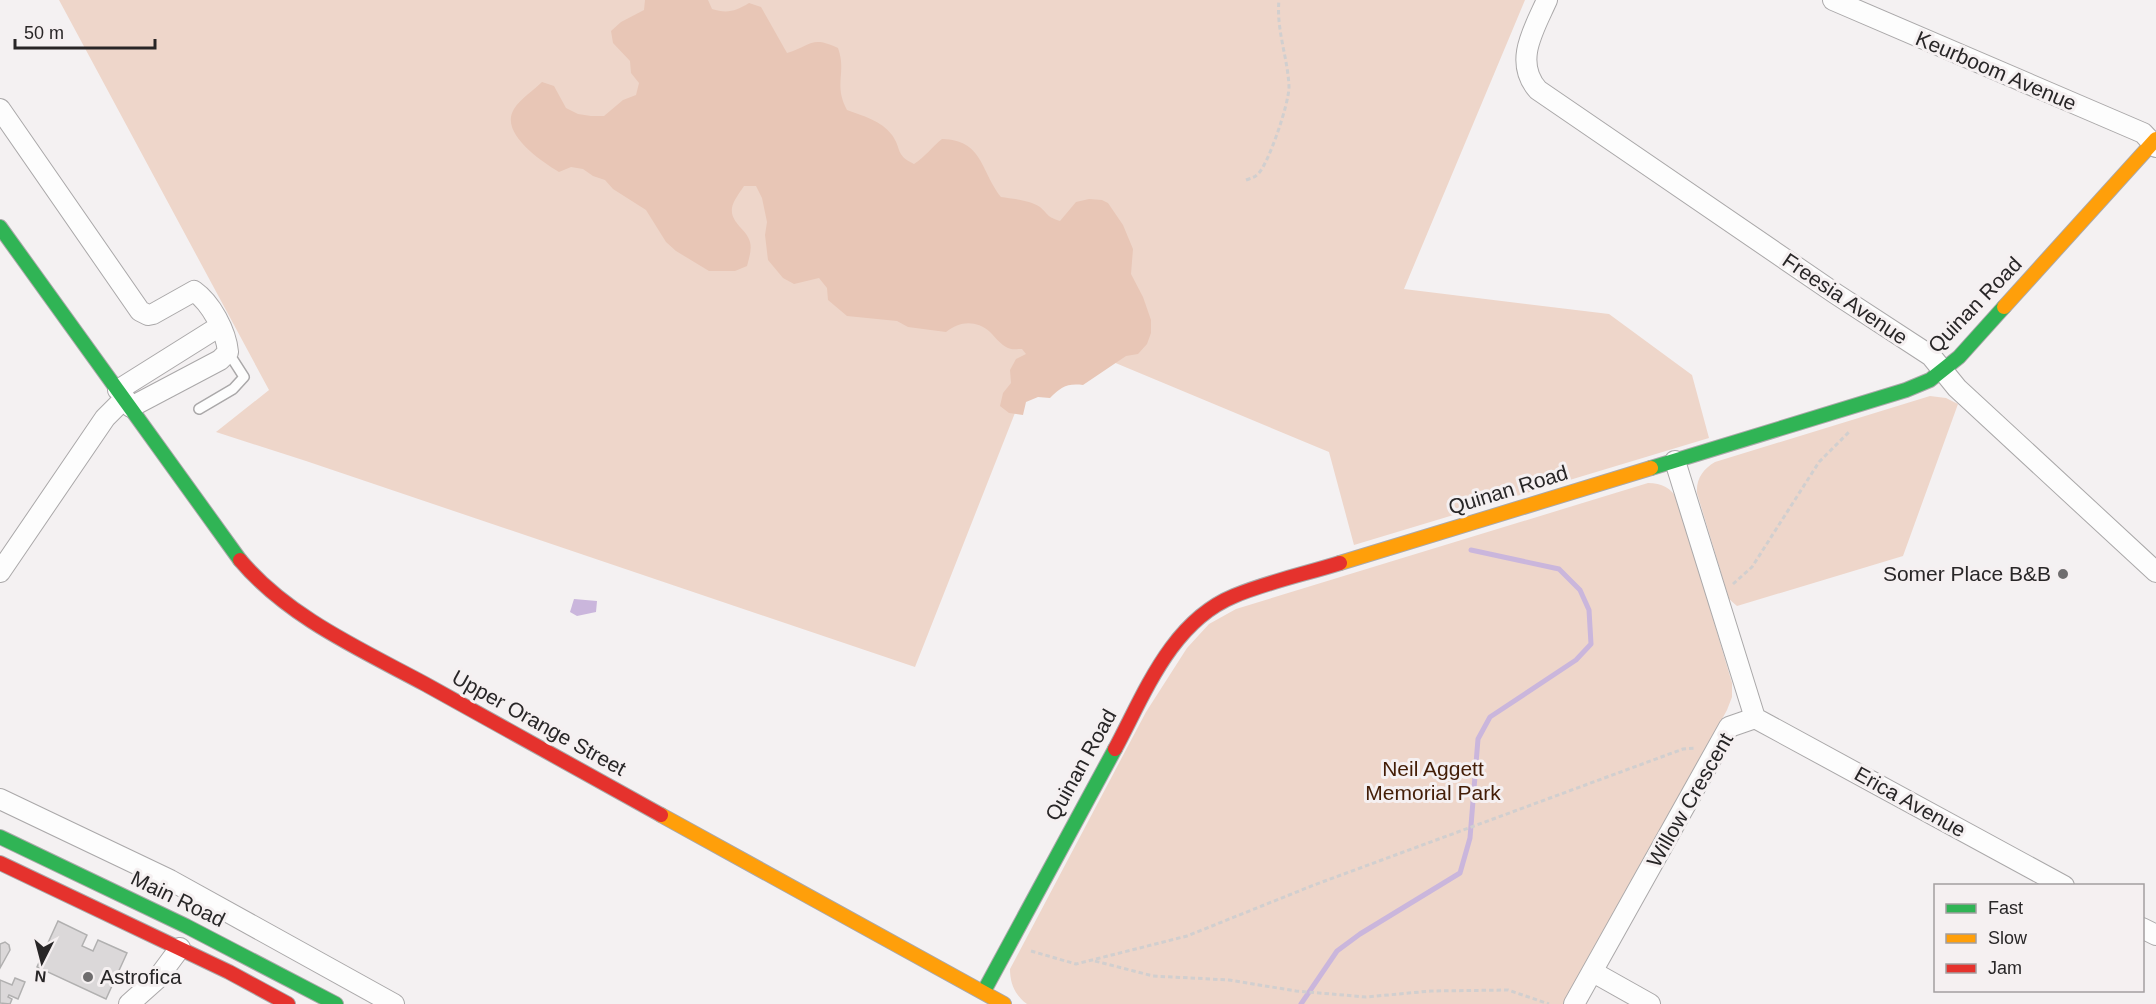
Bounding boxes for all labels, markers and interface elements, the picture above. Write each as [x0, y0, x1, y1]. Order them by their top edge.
scale bar [15, 12, 154, 50]
text: 50 m [24, 23, 64, 43]
street label: Keurboom Avenue [1912, 26, 2080, 115]
street label: Freesia Avenue [1779, 248, 1912, 349]
street label: Quinan Road [1923, 252, 2026, 357]
street label: Quinan Road [1445, 460, 1570, 519]
place label: Somer Place B&B [1883, 562, 2051, 585]
marker: Somer Place B&B [2056, 567, 2070, 581]
street label: Upper Orange Street [448, 665, 630, 780]
street label: Quinan Road [1041, 705, 1121, 824]
street label: Willow Crescent [1642, 729, 1737, 871]
park label: Neil Aggett Memorial Park [1365, 757, 1501, 804]
street label: Erica Avenue [1851, 762, 1970, 842]
street label: Main Road [128, 866, 229, 931]
legend [1934, 884, 2144, 992]
text: Fast [1988, 898, 2023, 918]
text: Slow [1988, 928, 2028, 948]
north arrow [12, 932, 72, 992]
text: Jam [1988, 958, 2022, 978]
place label: Astrofica [100, 965, 182, 988]
text: N [34, 967, 47, 985]
marker: Astrofica [81, 970, 95, 984]

